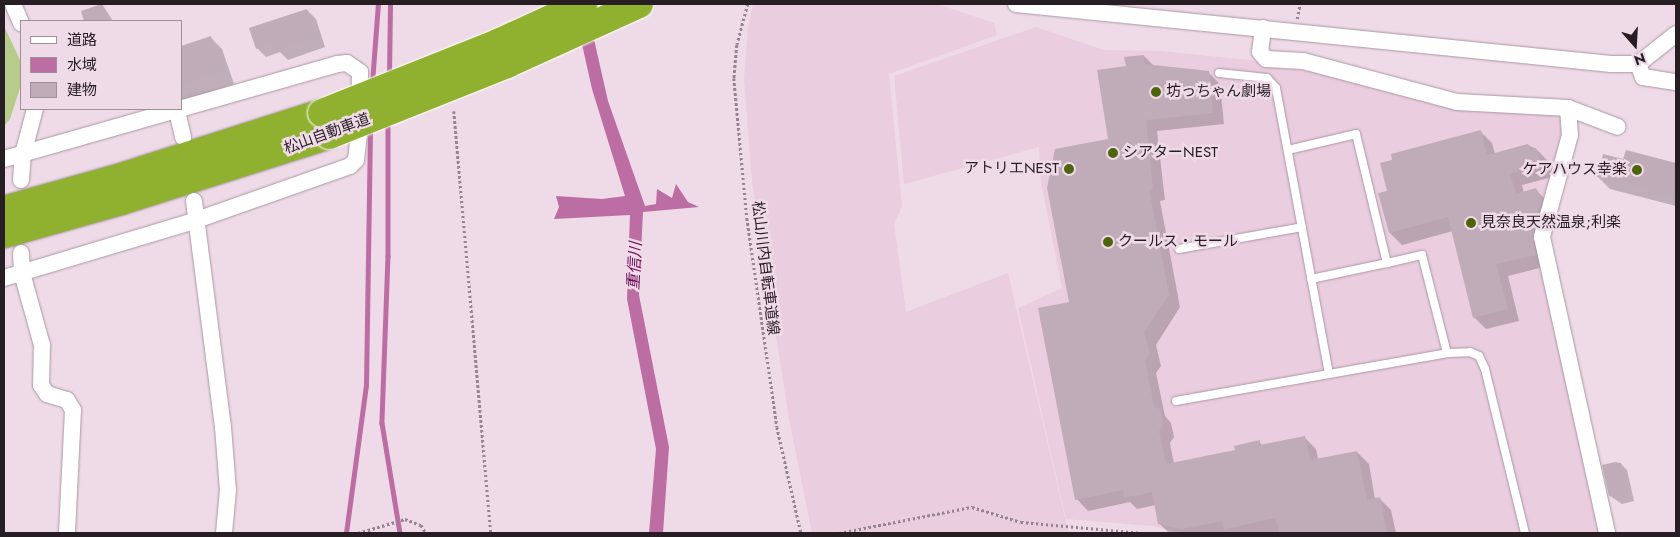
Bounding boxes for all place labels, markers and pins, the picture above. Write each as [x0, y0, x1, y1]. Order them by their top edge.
place label: 坊っちゃん劇場 [1166, 83, 1271, 101]
marker: 坊っちゃん劇場 [1150, 86, 1162, 98]
place label: シアターNEST [1123, 144, 1218, 162]
marker: シアターNEST [1107, 147, 1119, 159]
place label: アトリエNEST [964, 160, 1059, 178]
place label: ケアハウス幸楽 [1522, 161, 1627, 179]
marker: アトリエNEST [1063, 163, 1075, 175]
marker: ケアハウス幸楽 [1631, 164, 1643, 176]
place label: 見奈良天然温泉;利楽 [1481, 214, 1621, 232]
marker: 見奈良天然温泉;利楽 [1465, 217, 1477, 229]
place label: クールス・モール [1118, 233, 1238, 251]
marker: クールス・モール [1102, 236, 1114, 248]

